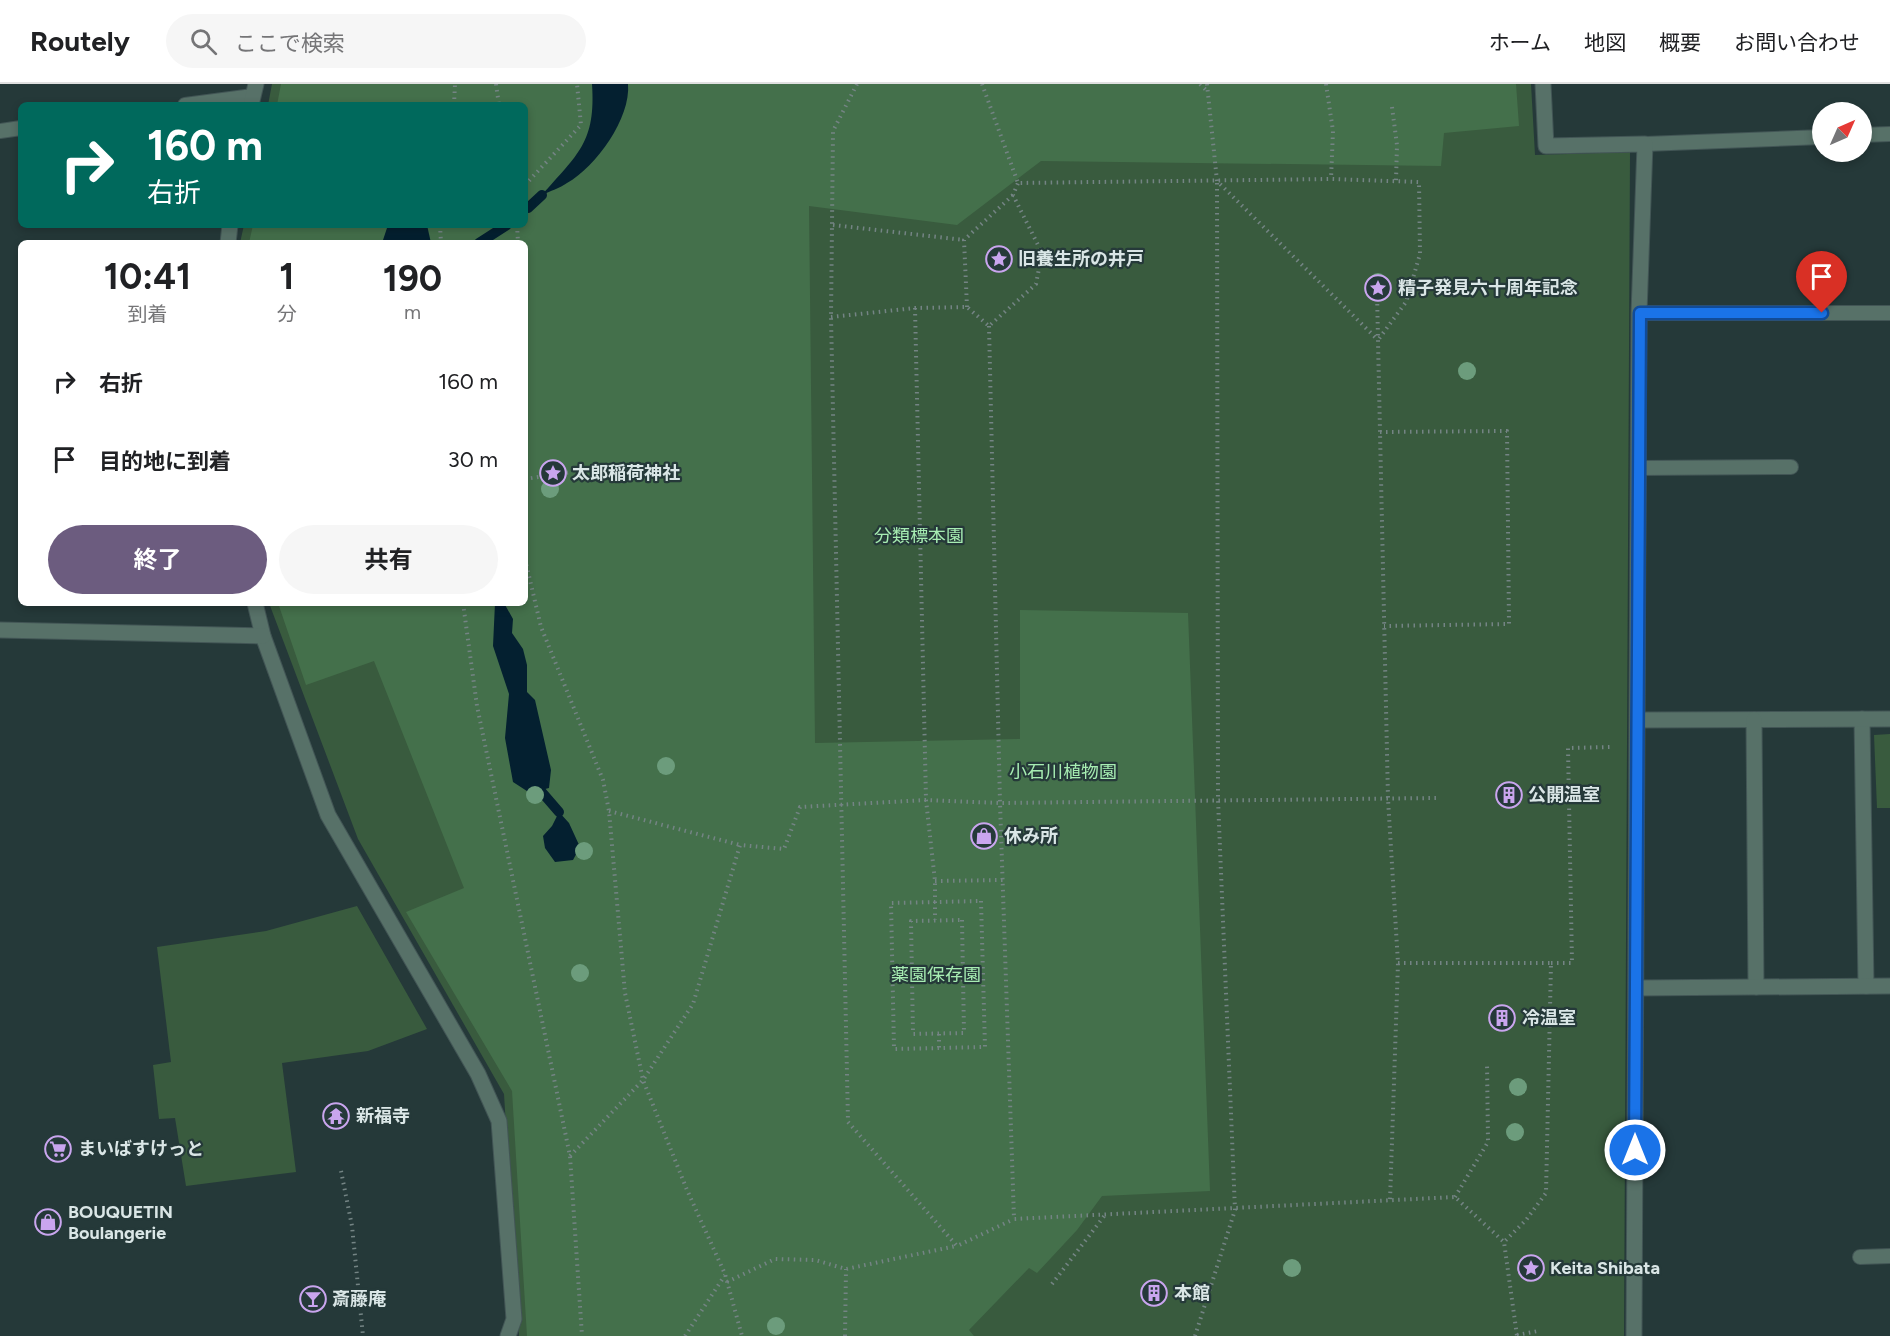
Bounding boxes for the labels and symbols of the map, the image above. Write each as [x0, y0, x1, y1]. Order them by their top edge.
north arrow [1812, 102, 1872, 162]
place icon: 旧養生所の井戸 [984, 244, 1014, 274]
place label: 旧養生所の井戸 [1018, 248, 1144, 270]
pin [1796, 251, 1847, 313]
place icon: 精子発見六十周年記念 [1363, 273, 1393, 303]
place label: 精子発見六十周年記念 [1398, 277, 1578, 299]
place icon: 太郎稲荷神社 [538, 458, 568, 488]
place label: 太郎稲荷神社 [572, 462, 680, 484]
park label: 分類標本園 [874, 525, 964, 547]
park label: 小石川植物園 [1009, 761, 1117, 783]
building icon: 公開温室 [1494, 780, 1524, 810]
place label: 公開温室 [1528, 784, 1600, 806]
shop icon: 休み所 [969, 821, 999, 851]
place label: 休み所 [1004, 825, 1058, 847]
park label: 薬園保存園 [891, 964, 981, 986]
building icon: 冷温室 [1487, 1003, 1517, 1033]
place label: 冷温室 [1522, 1007, 1576, 1029]
temple icon: 新福寺 [321, 1101, 351, 1131]
place label: 新福寺 [356, 1105, 410, 1127]
position arrow [1603, 1118, 1667, 1182]
supermarket icon: まいばすけっと [43, 1134, 73, 1164]
place label: まいばすけっと [78, 1138, 204, 1160]
place label: BOUQUETIN Boulangerie [68, 1201, 173, 1244]
shop icon: BOUQUETIN Boulangerie [33, 1207, 63, 1237]
place icon: Keita Shibata [1516, 1253, 1546, 1283]
place label: Keita Shibata [1550, 1257, 1660, 1279]
building icon: 本館 [1139, 1278, 1169, 1308]
place label: 本館 [1174, 1282, 1210, 1304]
bar icon: 斎藤庵 [298, 1284, 328, 1314]
place label: 斎藤庵 [332, 1288, 386, 1310]

